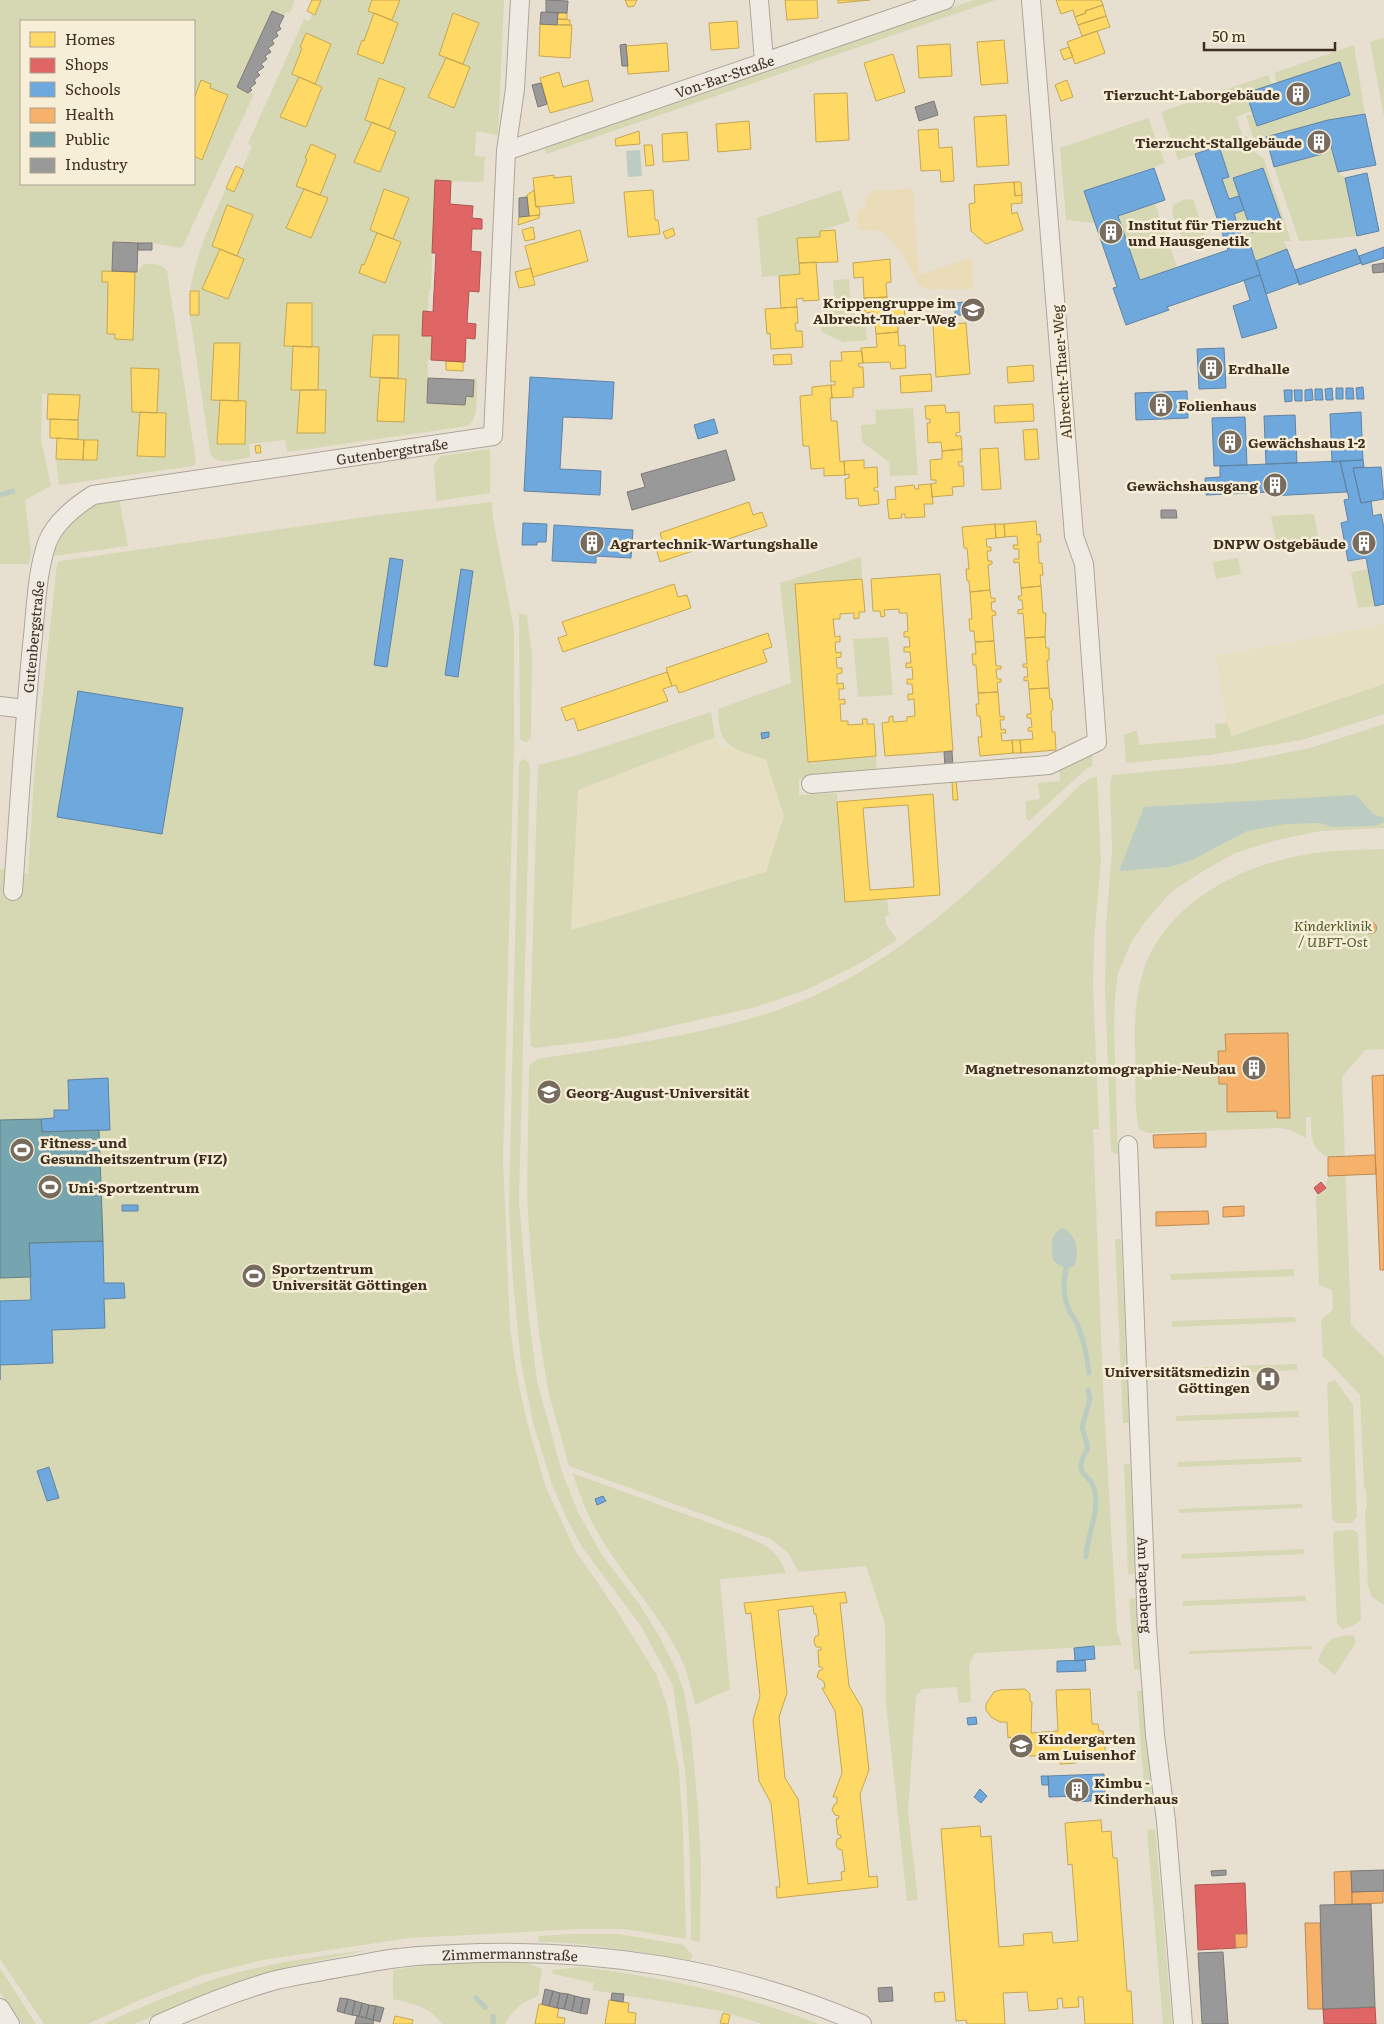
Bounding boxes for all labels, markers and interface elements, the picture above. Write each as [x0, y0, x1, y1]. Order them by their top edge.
legend [20, 20, 195, 185]
scale bar [1204, 20, 1335, 52]
text: 50 m [1212, 24, 1246, 47]
text: Homes [65, 27, 115, 50]
street label: Von-Bar-Straße [672, 50, 777, 102]
text: Shops [65, 52, 108, 75]
text: Schools [65, 77, 121, 100]
building icon: Tierzucht-Laborgebäude [1285, 81, 1311, 107]
place label: Tierzucht-Laborgebäude [1103, 84, 1280, 104]
text: Health [65, 102, 114, 125]
text: Public [65, 127, 110, 150]
building icon: Tierzucht-Stallgebäude [1306, 129, 1332, 155]
place label: Tierzucht-Stallgebäude [1135, 132, 1302, 152]
text: Industry [65, 152, 128, 175]
place label: Institut für Tierzucht und Hausgenetik [1128, 214, 1283, 250]
building icon: Institut für Tierzucht und Hausgenetik [1098, 219, 1124, 245]
place label: Krippengruppe im Albrecht-Thaer-Weg [813, 292, 957, 328]
school or university icon: Krippengruppe im Albrecht-Thaer-Weg [960, 297, 986, 323]
street label: Albrecht-Thaer-Weg [1046, 304, 1076, 440]
building icon: Erdhalle [1198, 355, 1224, 381]
place label: Erdhalle [1228, 358, 1290, 378]
building icon: Folienhaus [1148, 392, 1174, 418]
place label: Folienhaus [1178, 395, 1256, 415]
building icon: Gewächshaus 1-2 [1217, 429, 1243, 455]
place label: Gewächshaus 1-2 [1248, 432, 1366, 452]
street label: Gutenbergstraße [335, 433, 449, 469]
building icon: Gewächshausgang [1262, 472, 1288, 498]
place label: Gewächshausgang [1126, 475, 1259, 495]
building icon: Agrartechnik-Wartungshalle [579, 530, 605, 556]
building icon: DNPW Ostgebäude [1351, 530, 1377, 556]
place label: Agrartechnik-Wartungshalle [610, 533, 818, 553]
place label: DNPW Ostgebäude [1213, 533, 1346, 553]
street label: Gutenbergstraße [18, 579, 48, 694]
park label: Kinderklinik / UBFT-Ost [1294, 915, 1372, 951]
building icon: Magnetresonanztomographie-Neubau [1241, 1055, 1267, 1081]
place label: Magnetresonanztomographie-Neubau [965, 1058, 1237, 1078]
school or university icon: Georg-August-Universität [536, 1079, 562, 1105]
place label: Georg-August-Universität [566, 1082, 750, 1102]
place label: Fitness- und Gesundheitszentrum (FIZ) [40, 1132, 228, 1168]
sports icon: Fitness- und Gesundheitszentrum (FIZ) [9, 1137, 35, 1163]
sports icon: Uni-Sportzentrum [37, 1174, 63, 1200]
place label: Uni-Sportzentrum [68, 1177, 200, 1197]
place label: Sportzentrum Universität Göttingen [272, 1258, 428, 1294]
sports icon: Sportzentrum Universität Göttingen [241, 1263, 267, 1289]
place label: Universitätsmedizin Göttingen [1104, 1361, 1250, 1397]
hospital icon: Universitätsmedizin Göttingen [1255, 1366, 1281, 1392]
street label: Am Papenberg [1133, 1536, 1157, 1634]
place label: Kindergarten am Luisenhof [1038, 1728, 1137, 1764]
school or university icon: Kindergarten am Luisenhof [1008, 1733, 1034, 1759]
place label: Kimbu - Kinderhaus [1094, 1772, 1178, 1808]
building icon: Kimbu - Kinderhaus [1064, 1777, 1090, 1803]
street label: Zimmermannstraße [441, 1943, 579, 1965]

